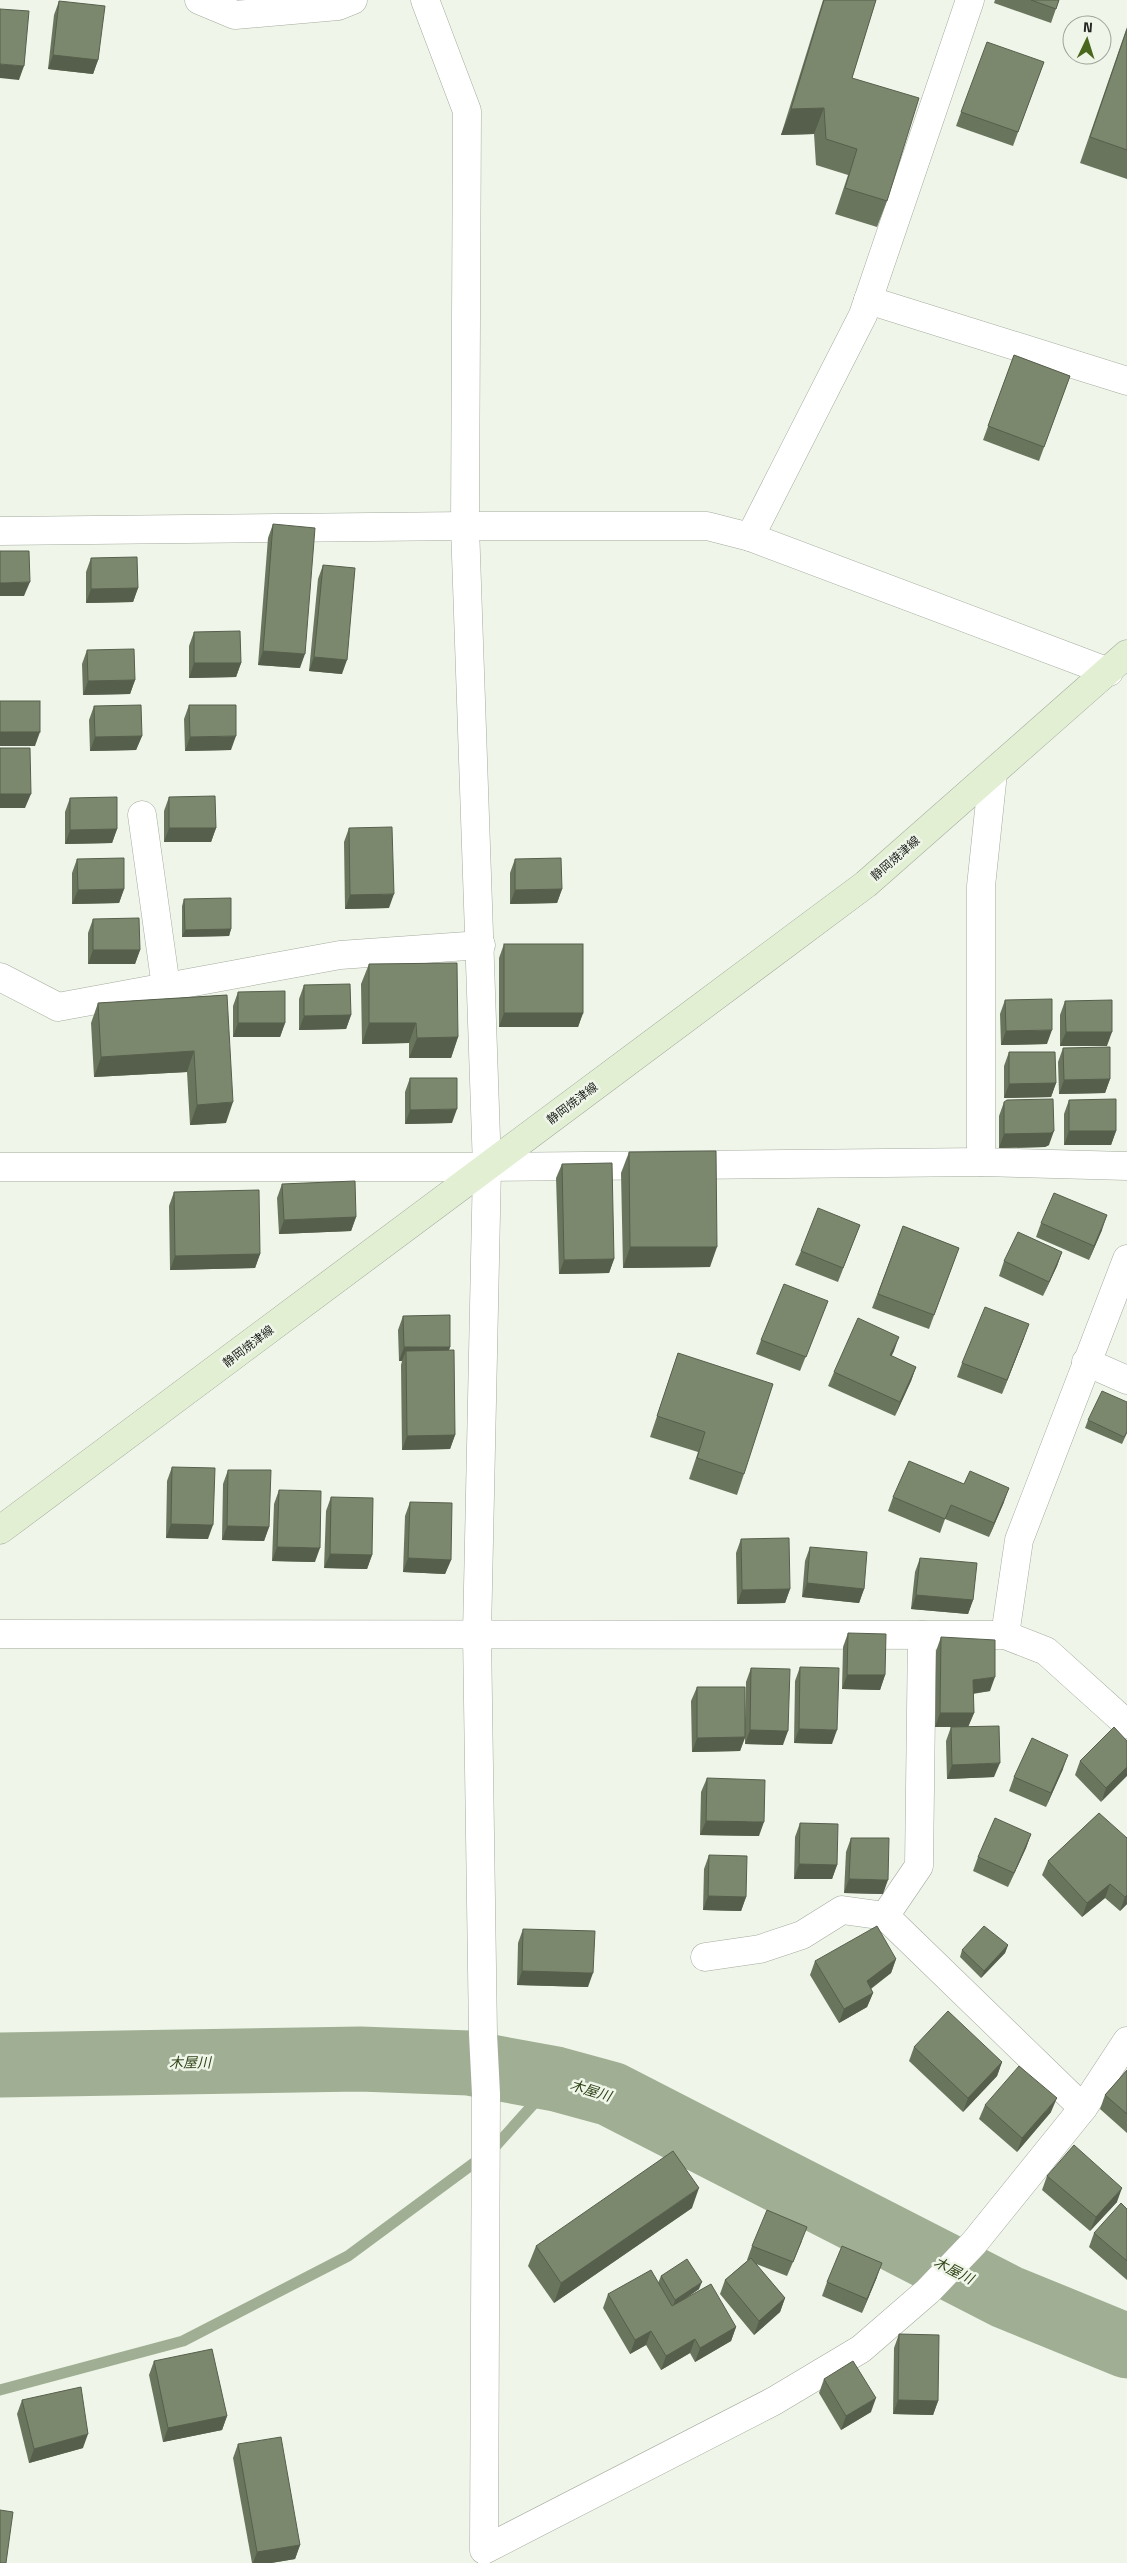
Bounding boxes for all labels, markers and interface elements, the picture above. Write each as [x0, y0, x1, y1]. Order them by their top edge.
north arrow [1062, 15, 1112, 65]
text: N [1082, 16, 1094, 37]
street label: 静岡焼津線 [866, 831, 924, 885]
street label: 静岡焼津線 [542, 1077, 602, 1129]
street label: 静岡焼津線 [218, 1320, 278, 1372]
water label: 木屋川 [169, 2051, 213, 2073]
water label: 木屋川 [568, 2074, 616, 2107]
water label: 木屋川 [931, 2251, 979, 2290]

